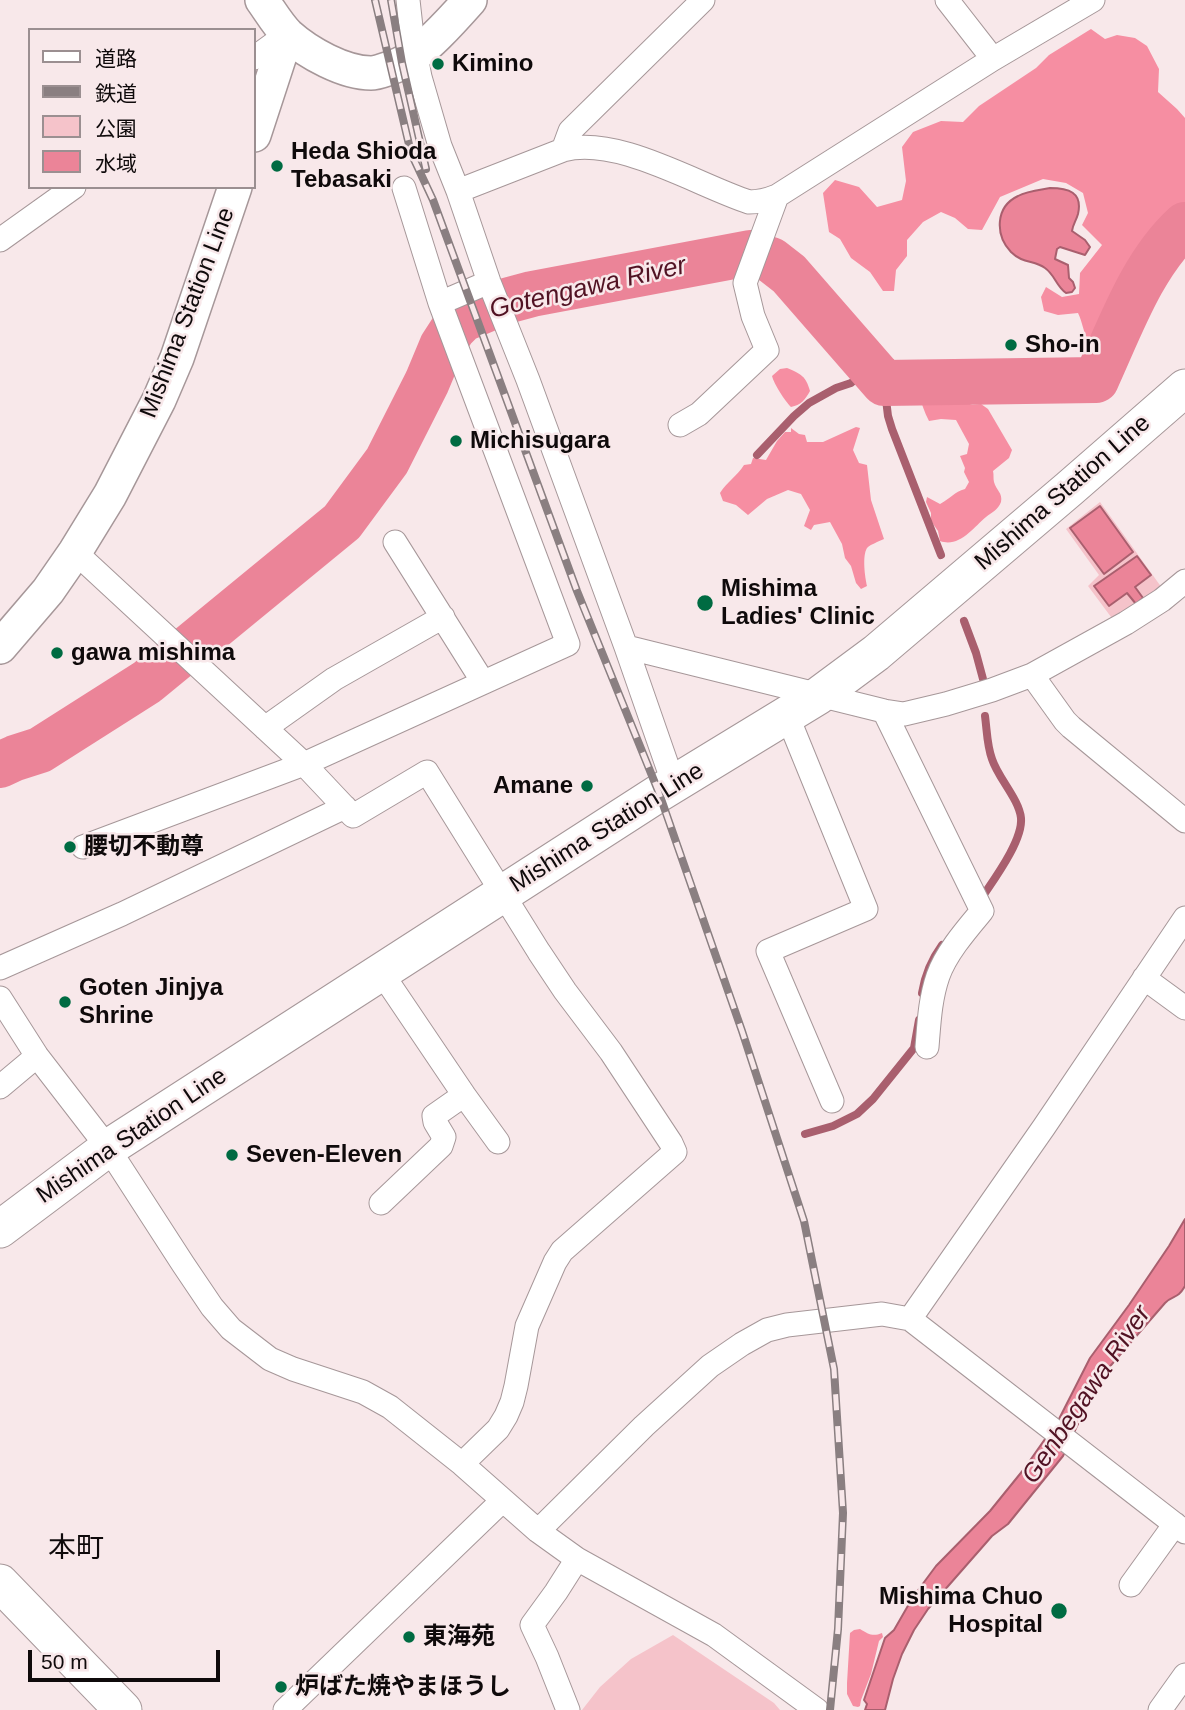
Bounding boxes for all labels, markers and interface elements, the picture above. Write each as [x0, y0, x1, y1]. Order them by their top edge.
legend [28, 28, 256, 189]
text: 道路 [95, 47, 137, 70]
place label: Kimino [452, 50, 533, 78]
marker: Kimino [430, 56, 446, 72]
text: 鉄道 [95, 82, 137, 105]
text: 公園 [95, 117, 137, 140]
place label: Heda Shioda Tebasaki [291, 138, 436, 194]
text: 水域 [95, 152, 137, 175]
marker: Heda Shioda Tebasaki [269, 158, 285, 174]
street label: Mishima Station Line [135, 204, 241, 422]
water label: Gotengawa River [487, 250, 689, 326]
place label: Sho-in [1025, 331, 1100, 359]
marker: Sho-in [1003, 337, 1019, 353]
street label: Mishima Station Line [969, 409, 1157, 577]
place label: Michisugara [470, 427, 610, 455]
marker: Michisugara [448, 433, 464, 449]
place label: Mishima Ladies' Clinic [721, 575, 875, 631]
marker: Mishima Ladies' Clinic [695, 593, 715, 613]
place label: gawa mishima [71, 639, 235, 667]
marker: gawa mishima [49, 645, 65, 661]
street label: Mishima Station Line [505, 757, 709, 899]
place label: Amane [493, 772, 573, 800]
marker: Amane [579, 778, 595, 794]
place label: 腰切不動尊 [84, 833, 204, 861]
marker: 腰切不動尊 [62, 839, 78, 855]
place label: Goten Jinjya Shrine [79, 974, 223, 1030]
marker: Goten Jinjya Shrine [57, 994, 73, 1010]
street label: Mishima Station Line [32, 1062, 232, 1210]
place label: Seven-Eleven [246, 1141, 402, 1169]
marker: Seven-Eleven [224, 1147, 240, 1163]
water label: Genbegawa River [1016, 1300, 1158, 1490]
district label: 本町 [48, 1532, 104, 1566]
place label: Mishima Chuo Hospital [879, 1583, 1043, 1639]
marker: Mishima Chuo Hospital [1049, 1601, 1069, 1621]
place label: 東海苑 [423, 1623, 495, 1651]
marker: 東海苑 [401, 1629, 417, 1645]
scale bar [32, 1636, 224, 1680]
text: 50 m [41, 1650, 88, 1673]
place label: 炉ばた焼やまほうし [295, 1673, 511, 1701]
marker: 炉ばた焼やまほうし [273, 1679, 289, 1695]

